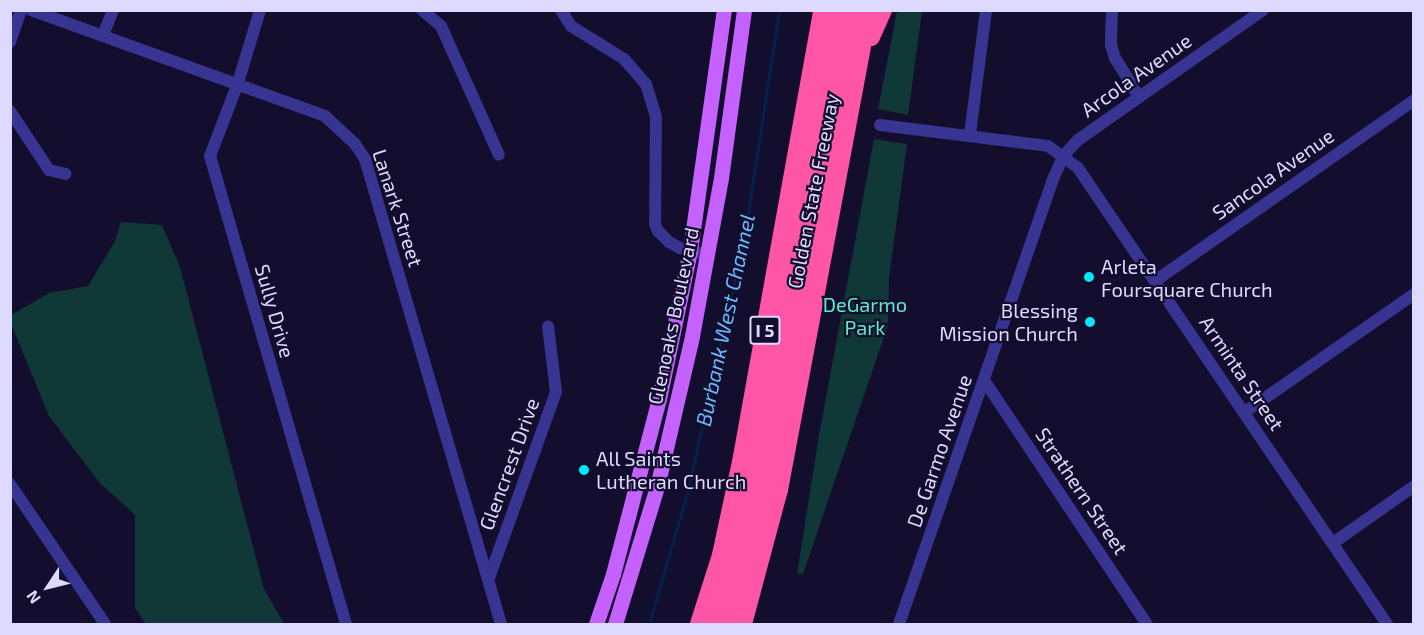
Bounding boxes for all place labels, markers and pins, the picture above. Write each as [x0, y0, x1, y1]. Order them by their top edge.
place label: Arleta Foursquare Church [1101, 254, 1273, 301]
marker: Arleta Foursquare Church [1082, 270, 1096, 284]
place label: Blessing Mission Church [939, 298, 1078, 345]
marker: Blessing Mission Church [1083, 315, 1097, 329]
place label: All Saints Lutheran Church [596, 446, 746, 493]
marker: All Saints Lutheran Church [577, 463, 591, 477]

